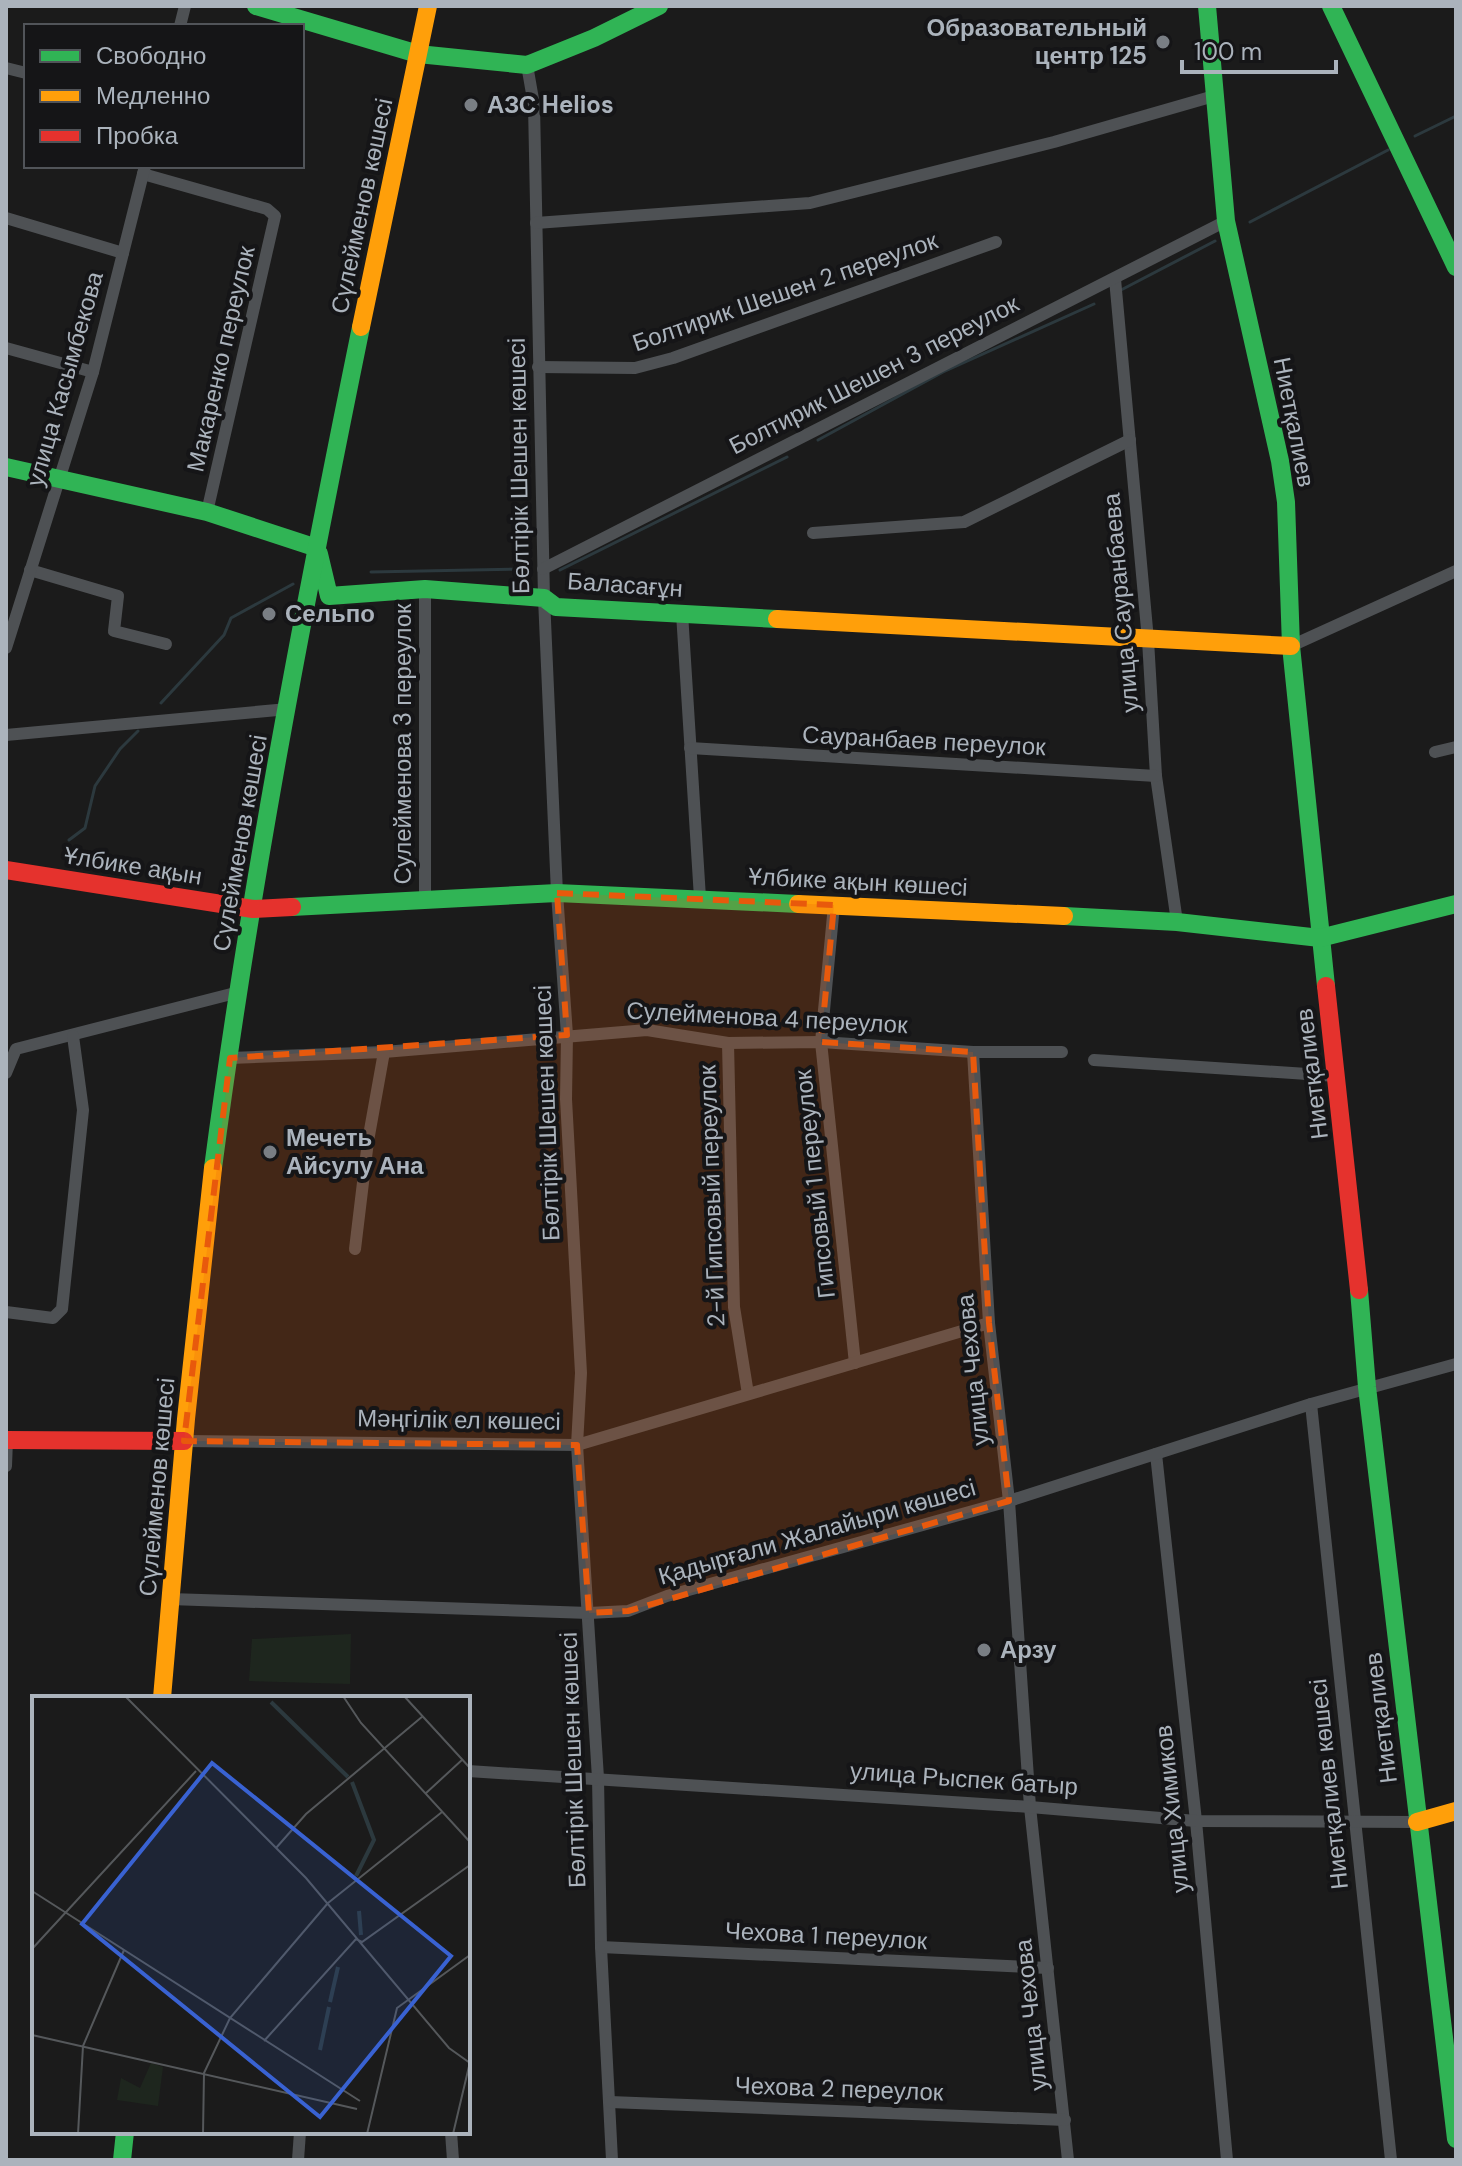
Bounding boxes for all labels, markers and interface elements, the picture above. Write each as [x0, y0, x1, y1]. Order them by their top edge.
place label: Образовательный центр 125 [927, 12, 1147, 71]
legend [24, 24, 304, 168]
scale bar [1182, 24, 1336, 74]
marker: Образовательный центр 125 [1154, 33, 1172, 51]
text: 100 m [1194, 36, 1262, 67]
text: Свободно [96, 40, 206, 71]
text: Медленно [96, 80, 210, 111]
place label: АЗС Helios [487, 89, 614, 120]
street label: Сүлейменов көшесі [324, 95, 399, 316]
marker: АЗС Helios [462, 96, 480, 114]
text: Пробка [96, 120, 179, 151]
street label: Болтирик Шешен 2 переулок [628, 224, 942, 358]
street label: Макаренко переулок [179, 242, 262, 475]
street label: улица Касымбекова [19, 267, 110, 490]
street label: Болтирик Шешен 3 переулок [724, 288, 1024, 461]
street label: Бөлтірік Шешен көшесі [501, 338, 536, 594]
street label: Ниетқалиев [1267, 354, 1322, 489]
street label: улица Сауранбаева [1095, 491, 1146, 714]
street label: Баласағұн [566, 565, 684, 604]
place label: Сельпо [285, 598, 375, 629]
street label: Сулейменова 3 переулок [387, 603, 418, 885]
marker: Сельпо [260, 605, 278, 623]
street label: Сауранбаев переулок [802, 719, 1047, 762]
street label: Сүлейменов көшесі [205, 732, 274, 954]
street label: Ұлбике ақын [62, 839, 204, 892]
street label: Ұлбике ақын көшесі [748, 860, 968, 903]
street label: Бөлтірік Шешен көшесі [527, 984, 566, 1242]
street label: Сулейменова 4 переулок [626, 995, 909, 1040]
street label: Ниетқалиев [1288, 1007, 1335, 1141]
street label: 2-й Гипсовый переулок [691, 1064, 732, 1328]
street label: Гипсовый 1 переулок [787, 1068, 842, 1300]
place label: Мечеть Айсулу Ана [286, 1122, 424, 1181]
marker: Мечеть Айсулу Ана [261, 1143, 279, 1161]
street label: улица Чехова [949, 1292, 996, 1447]
street label: Сүлейменов көшесі [131, 1376, 182, 1598]
street label: Мәңгілік ел көшесі [357, 1402, 561, 1437]
street label: Қадырғали Жалайыри көшесі [655, 1471, 979, 1592]
street label: Бөлтірік Шешен көшесі [553, 1631, 592, 1889]
place label: Арзу [1000, 1634, 1057, 1665]
marker: Арзу [975, 1641, 993, 1659]
street label: Ниетқалиев [1357, 1651, 1404, 1785]
street label: Ниетқалиев көшесі [1302, 1677, 1355, 1891]
inset map [32, 1696, 470, 2134]
street label: улица Химиков [1147, 1724, 1196, 1894]
street label: улица Рыспек батыр [849, 1755, 1079, 1802]
street label: Чехова 1 переулок [724, 1915, 928, 1956]
street label: улица Чехова [1007, 1937, 1054, 2092]
street label: Чехова 2 переулок [734, 2069, 944, 2108]

